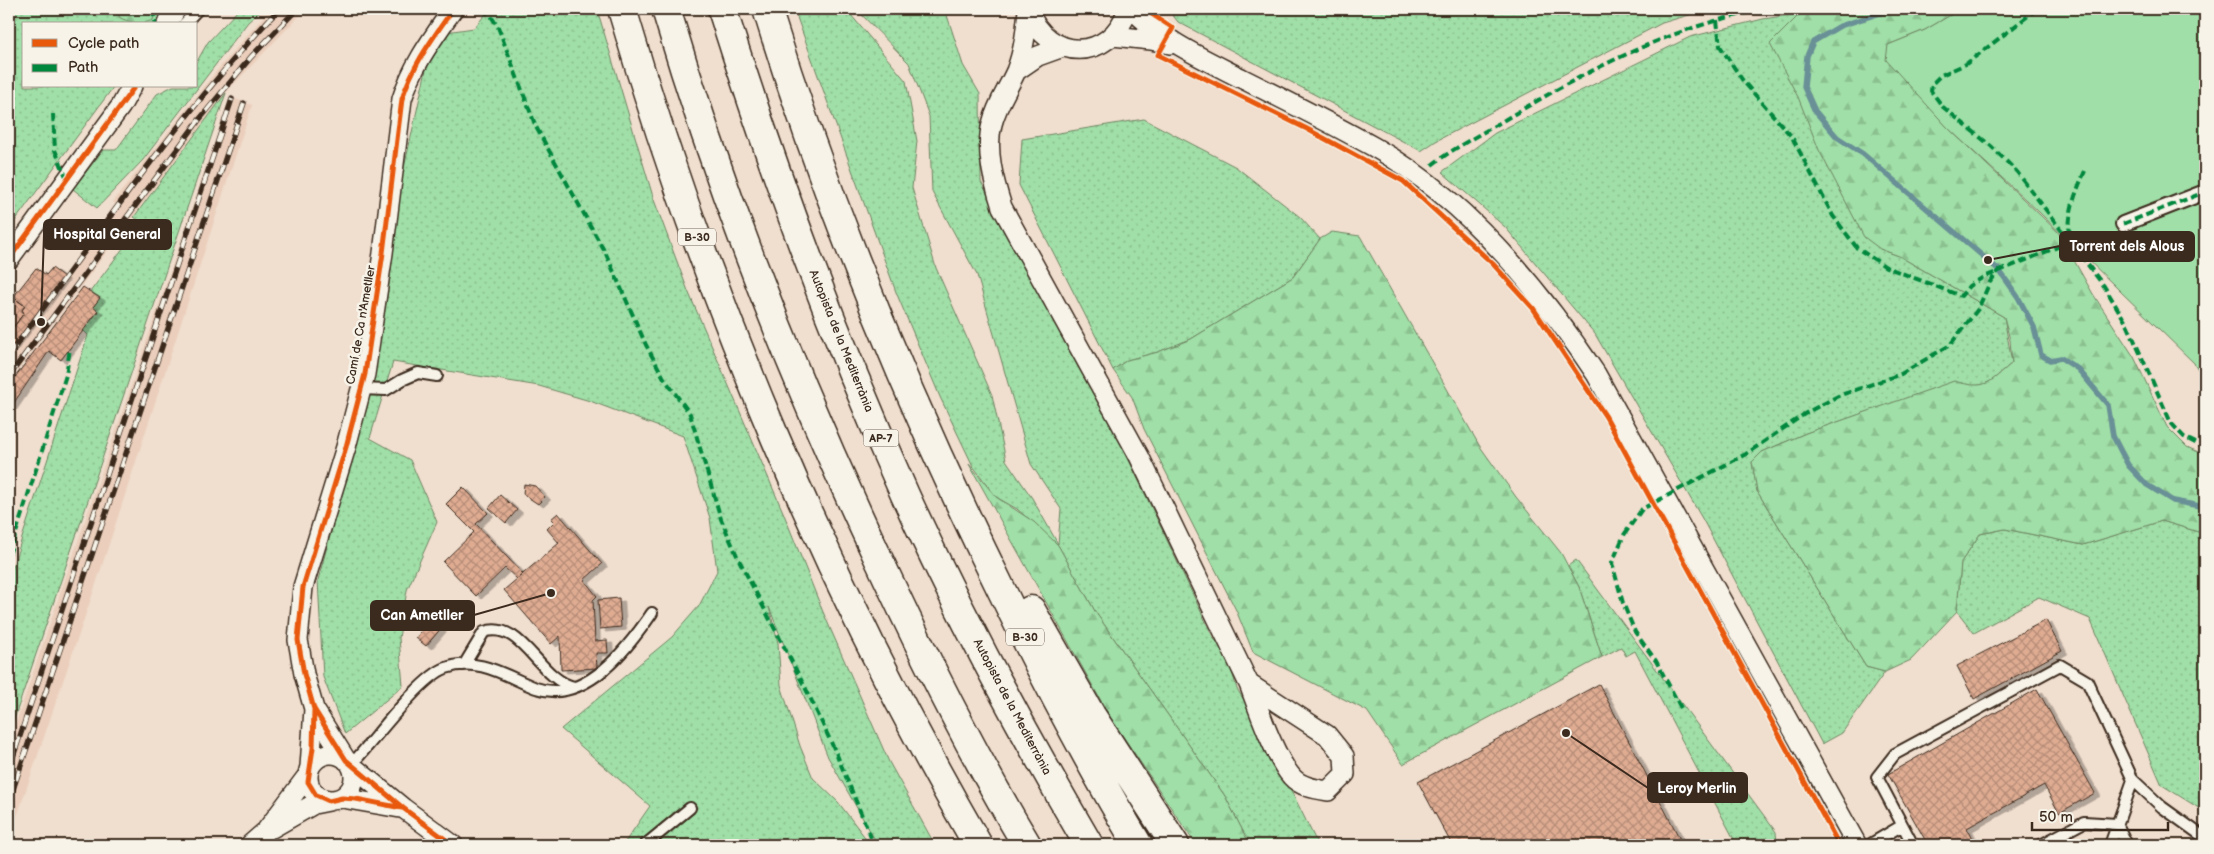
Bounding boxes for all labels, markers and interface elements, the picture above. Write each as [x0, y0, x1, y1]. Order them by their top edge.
legend [22, 22, 198, 88]
text: Cycle path [68, 34, 139, 53]
text: Path [68, 58, 98, 77]
callout: Hospital General [44, 220, 171, 249]
text: Hospital General [53, 226, 161, 243]
road number: B-30 [678, 228, 716, 246]
callout: Torrent dels Alous [2060, 232, 2194, 261]
text: Torrent dels Alous [2070, 238, 2184, 255]
street label: Camí de Ca n'Ametller [343, 264, 379, 386]
street label: Autopista de la Mediterrània [806, 268, 877, 415]
road number: AP-7 [864, 429, 898, 446]
callout: Can Ametller [371, 601, 474, 630]
text: Can Ametller [380, 607, 464, 624]
road number: B-30 [1006, 628, 1044, 646]
street label: Autopista de la Mediterrània [970, 636, 1054, 778]
callout: Leroy Merlin [1648, 773, 1747, 802]
text: Leroy Merlin [1657, 780, 1737, 797]
scale bar [2032, 799, 2168, 831]
text: 50 m [2039, 808, 2073, 827]

